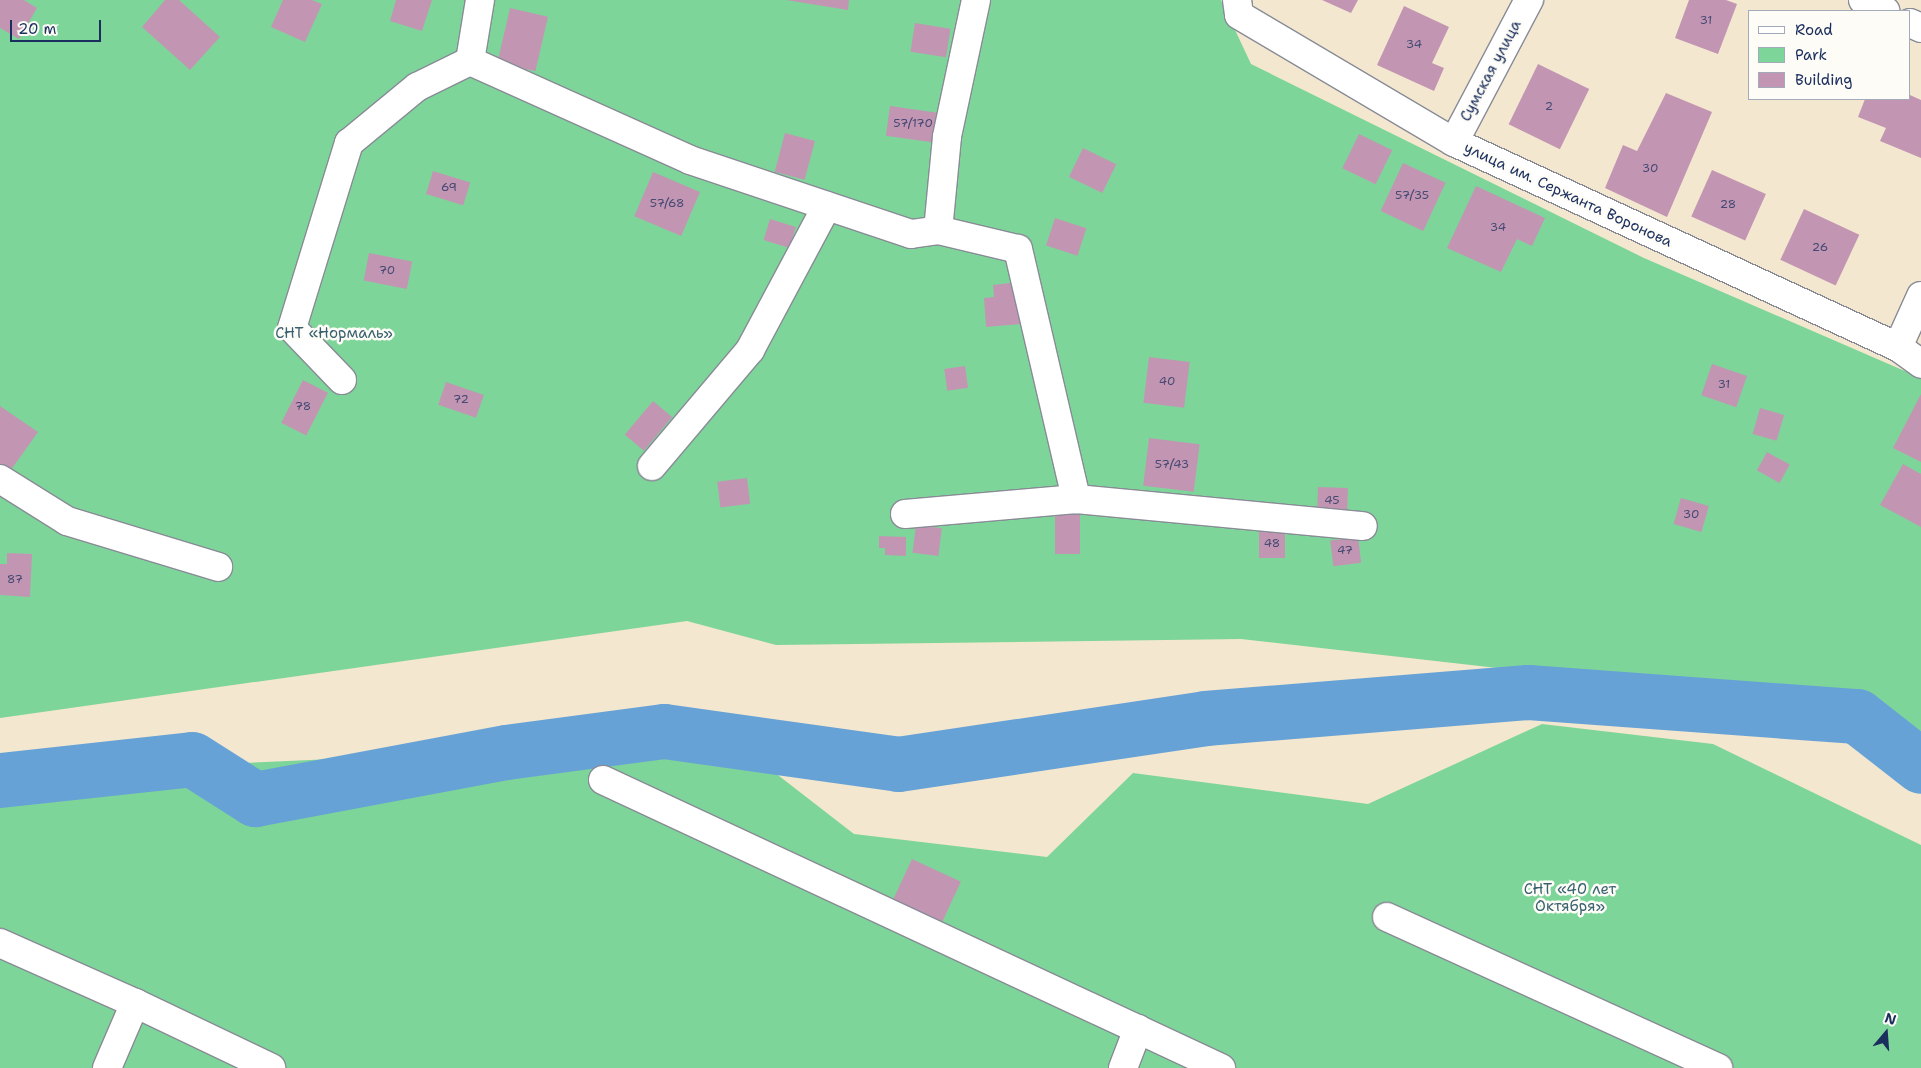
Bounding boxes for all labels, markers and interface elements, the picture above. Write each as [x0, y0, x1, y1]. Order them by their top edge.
scale bar [12, 10, 104, 42]
legend [1748, 10, 1911, 100]
house number: 31 [1700, 14, 1712, 28]
street label: Сумская улица [1457, 17, 1525, 125]
text: 20 m [18, 19, 57, 39]
text: Road [1795, 20, 1833, 40]
house number: 34 [1406, 38, 1422, 52]
text: Park [1795, 45, 1827, 65]
text: Building [1795, 70, 1852, 90]
house number: 2 [1545, 100, 1553, 114]
house number: 57/170 [893, 117, 933, 131]
street label: улица им. Сержанта Воронова [1461, 139, 1675, 251]
house number: 30 [1642, 162, 1658, 176]
house number: 69 [441, 181, 457, 195]
house number: 57/35 [1395, 189, 1429, 203]
house number: 57/68 [650, 197, 684, 211]
house number: 28 [1720, 198, 1736, 212]
house number: 34 [1490, 221, 1506, 235]
house number: 26 [1812, 241, 1828, 255]
house number: 70 [379, 264, 395, 278]
park label: СНТ «Нормаль» [275, 325, 393, 343]
house number: 40 [1159, 375, 1175, 389]
house number: 31 [1718, 378, 1730, 392]
house number: 72 [453, 393, 469, 407]
house number: 78 [295, 400, 311, 414]
house number: 57/43 [1155, 458, 1189, 472]
house number: 45 [1324, 494, 1340, 508]
house number: 30 [1683, 508, 1699, 522]
house number: 48 [1264, 537, 1280, 551]
house number: 47 [1337, 544, 1353, 558]
house number: 87 [7, 573, 23, 587]
park label: СНТ «40 лет Октября» [1524, 880, 1616, 915]
north arrow [1861, 1008, 1911, 1058]
text: N [1883, 1008, 1899, 1029]

